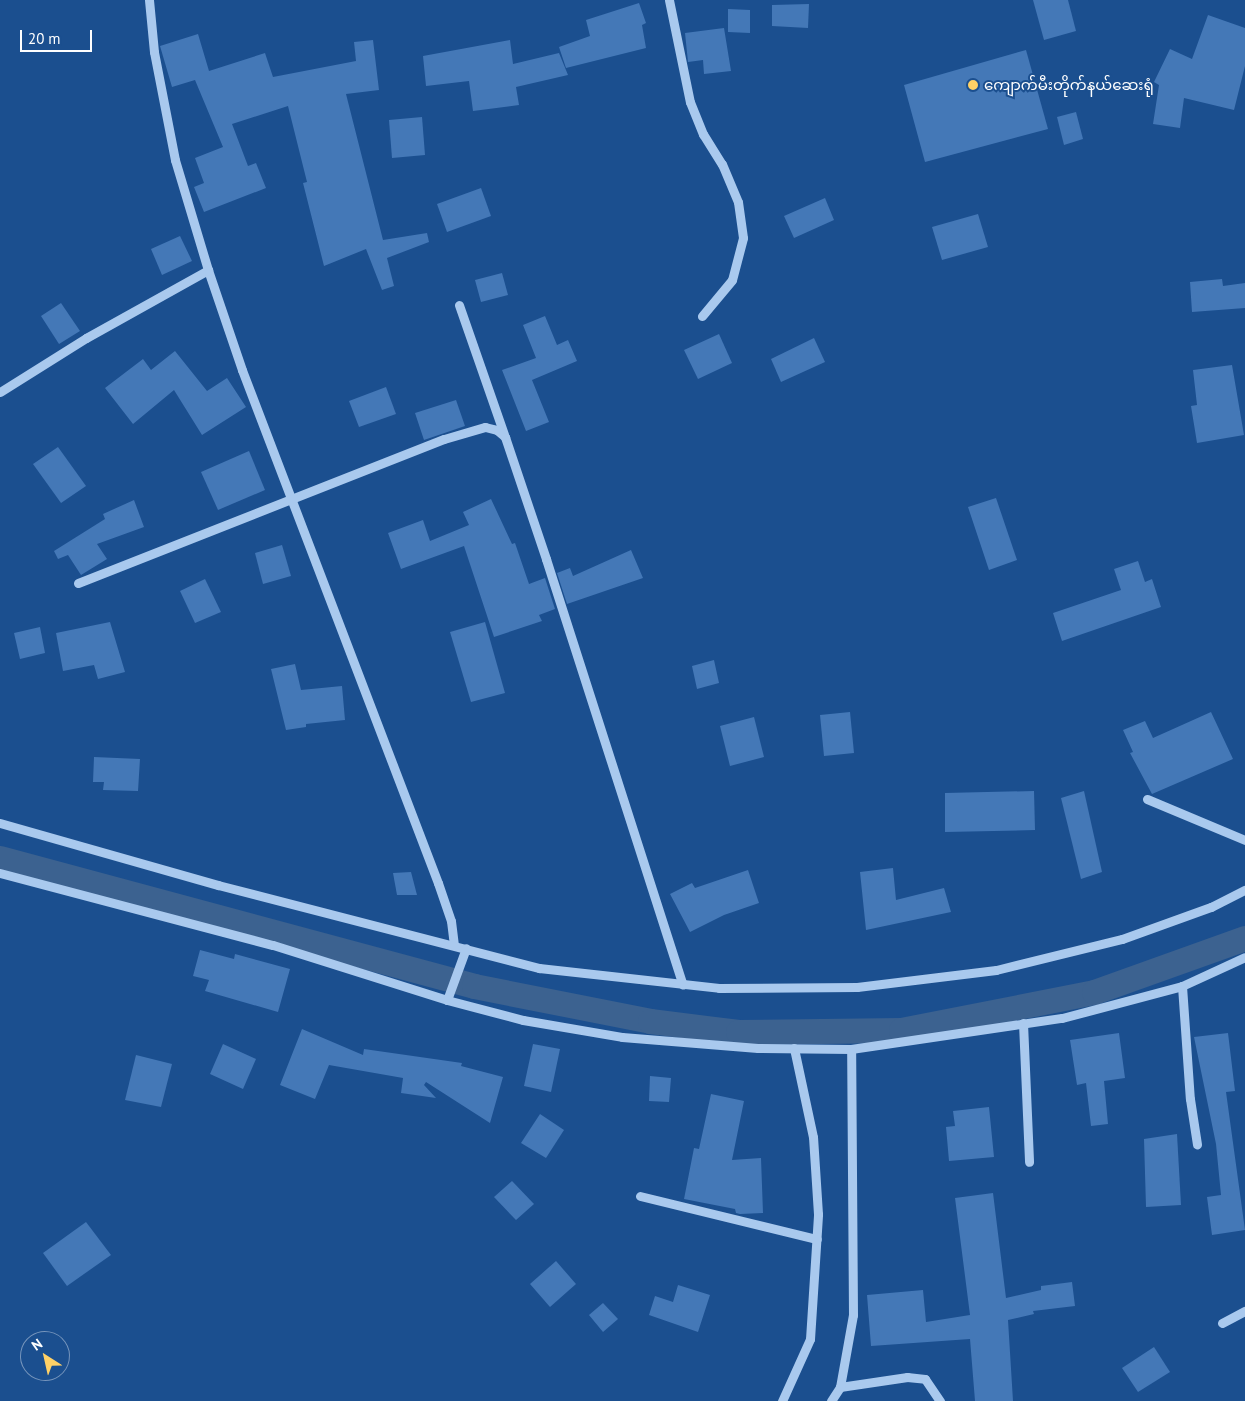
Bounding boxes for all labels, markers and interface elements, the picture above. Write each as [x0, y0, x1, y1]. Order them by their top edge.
scale bar [22, 20, 95, 52]
text: 20 m [28, 29, 61, 48]
place label: ကျောက်မီးတိုက်နယ်ဆေးရုံ [984, 76, 1154, 94]
marker: ကျောက်မီးတိုက်နယ်ဆေးရုံ [966, 78, 980, 92]
north arrow [20, 1331, 70, 1381]
text: N [28, 1335, 46, 1355]

